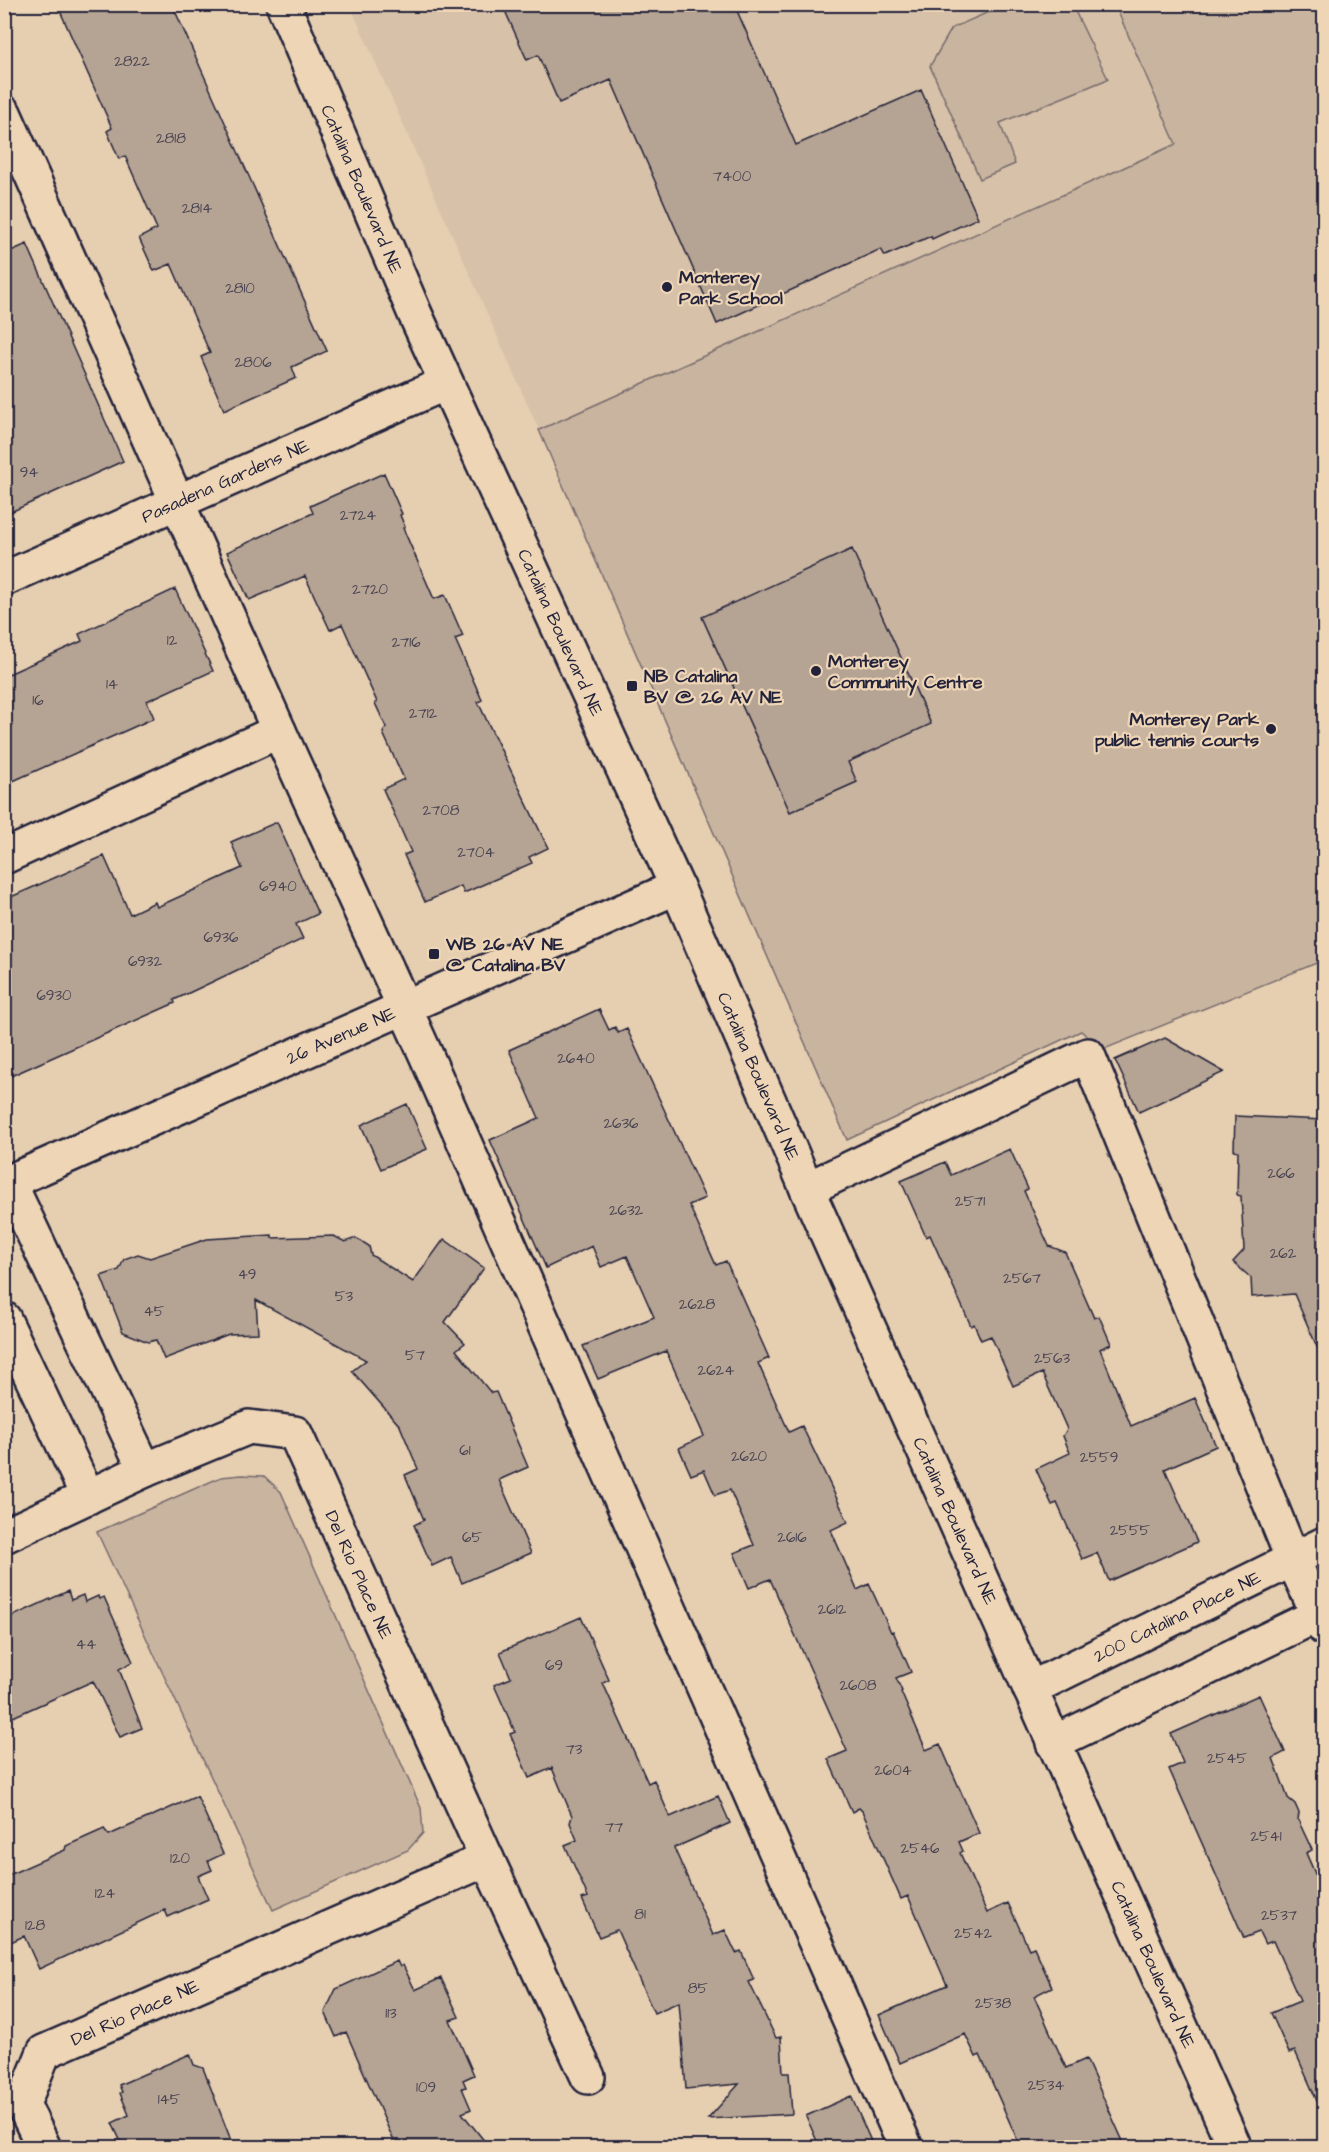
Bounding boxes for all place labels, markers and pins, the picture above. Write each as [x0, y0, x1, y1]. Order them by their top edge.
place label: Monterey Park School [679, 265, 783, 311]
marker: Monterey Park School [660, 280, 674, 294]
place label: Monterey Community Centre [828, 649, 983, 696]
place label: NB Catalina BV @ 26 AV NE [644, 664, 782, 710]
marker: Monterey Community Centre [809, 664, 823, 678]
marker: NB Catalina BV @ 26 AV NE [625, 679, 639, 693]
place label: Monterey Park public tennis courts [1095, 707, 1260, 753]
marker: Monterey Park public tennis courts [1264, 722, 1278, 736]
place label: WB 26 AV NE @ Catalina BV [445, 932, 566, 978]
marker: WB 26 AV NE @ Catalina BV [427, 947, 441, 961]

